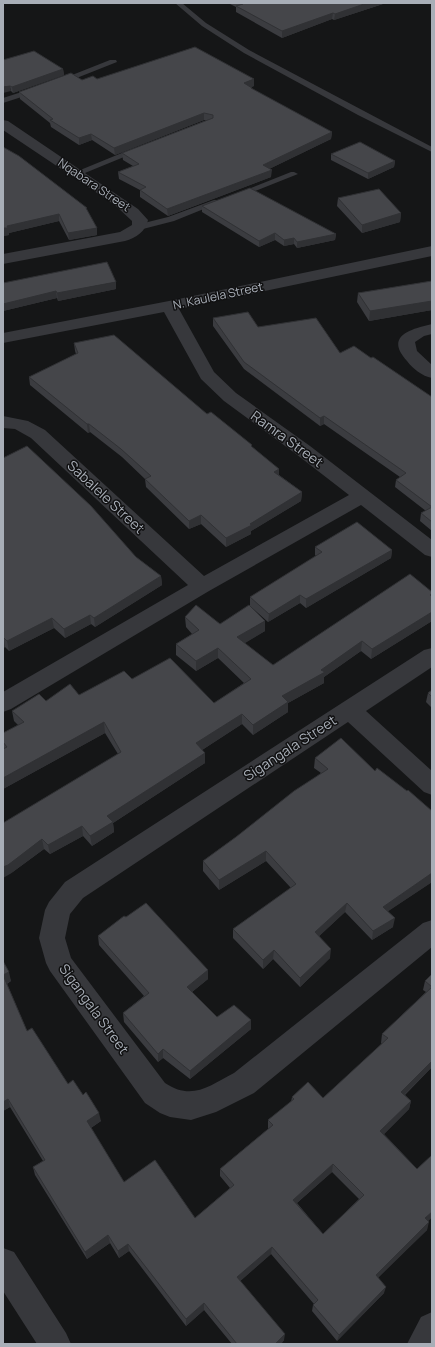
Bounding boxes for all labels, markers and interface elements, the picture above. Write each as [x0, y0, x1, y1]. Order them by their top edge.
street label: Nqabara Street [55, 154, 134, 215]
street label: N. Kaulela Street [171, 278, 265, 313]
street label: Ramra Street [247, 406, 328, 471]
street label: Sabalele Street [64, 456, 149, 538]
street label: Sigangala Street [240, 710, 340, 785]
street label: Sigangala Street [55, 960, 134, 1058]

